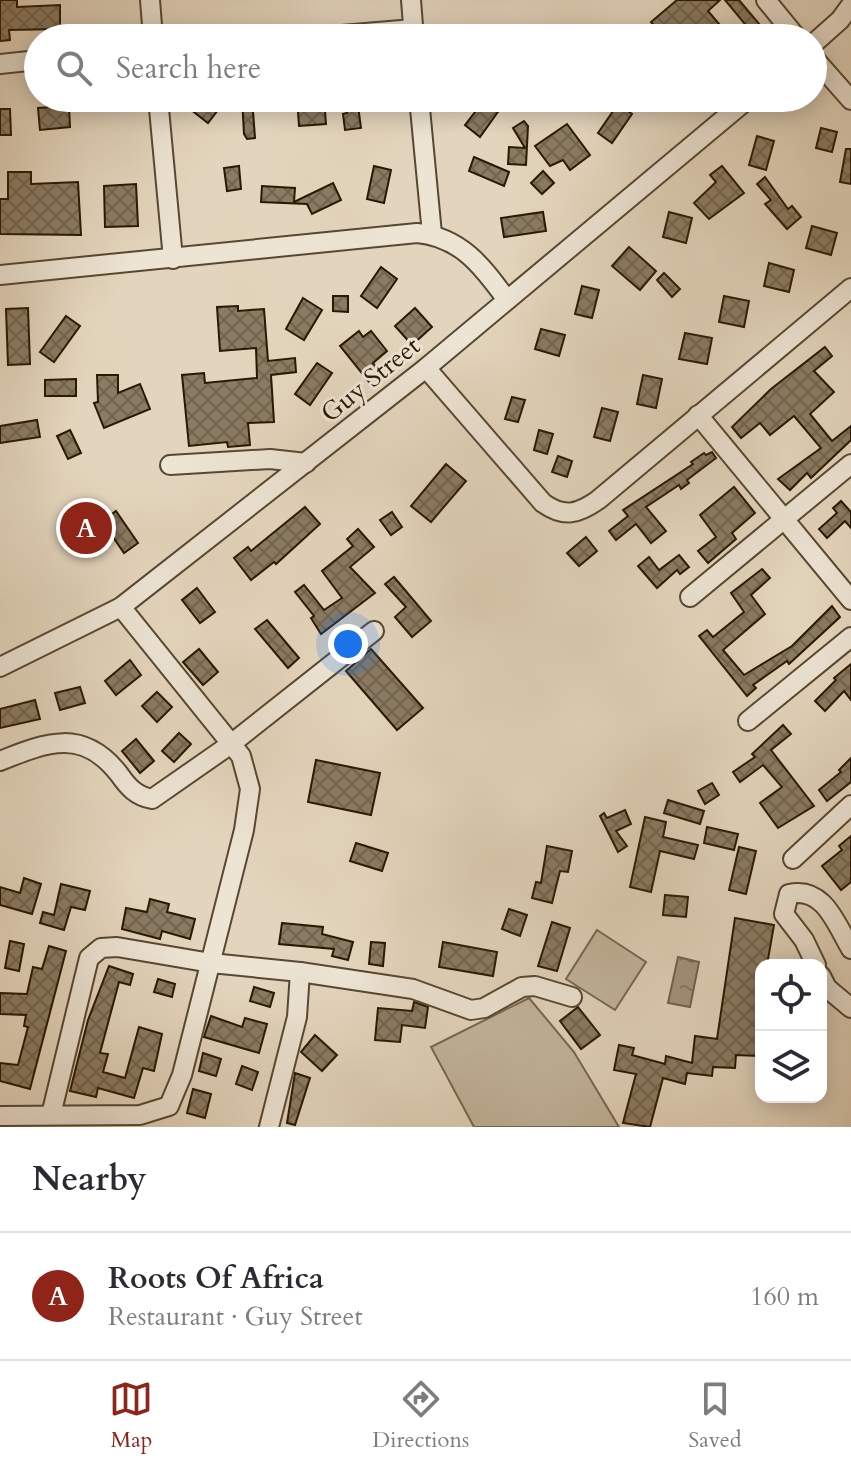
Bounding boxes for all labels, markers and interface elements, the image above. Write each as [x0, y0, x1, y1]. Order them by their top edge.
search box [24, 24, 827, 112]
icon: search [52, 46, 96, 90]
text: Search here [116, 48, 261, 89]
street label: Guy Street [313, 329, 427, 430]
pin: A [60, 498, 112, 558]
your location [328, 624, 368, 664]
map controls [755, 959, 827, 1103]
button: locate [755, 959, 827, 1031]
button: layers [755, 1031, 827, 1103]
text: Nearby [32, 1156, 147, 1202]
text: Roots Of Africa [108, 1258, 324, 1299]
text: A [48, 1279, 68, 1314]
text: 160 m [750, 1279, 819, 1314]
text: Restaurant · Guy Street [108, 1299, 363, 1334]
tab: Map [109, 1377, 153, 1455]
tab: Directions [372, 1377, 469, 1455]
tab: Saved [688, 1377, 742, 1455]

